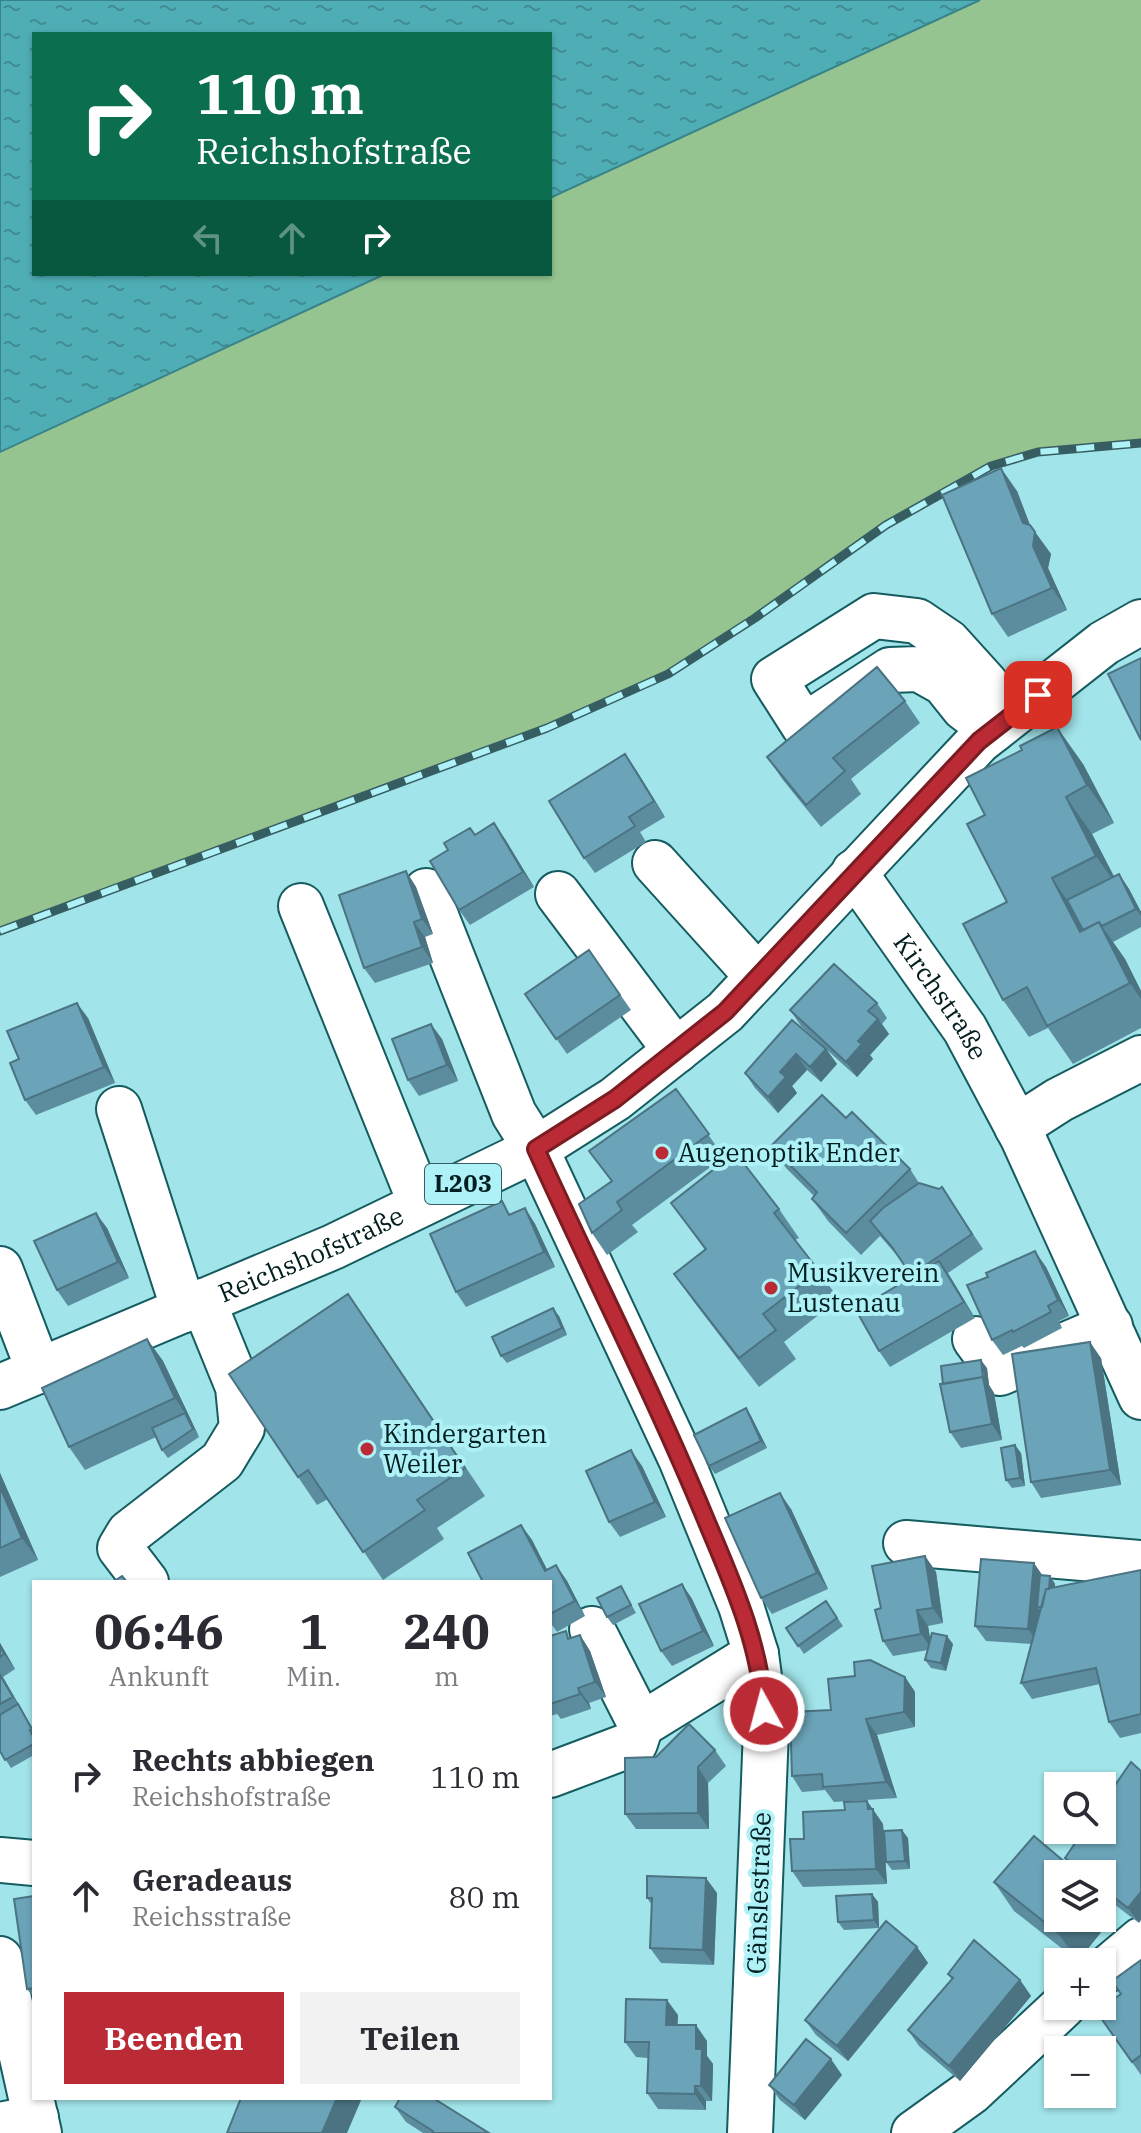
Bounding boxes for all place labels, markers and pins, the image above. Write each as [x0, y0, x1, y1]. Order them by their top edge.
pin [1004, 661, 1072, 729]
place label: Augenoptik Ender [678, 1135, 900, 1169]
marker: Augenoptik Ender [653, 1144, 671, 1162]
place label: Musikverein Lustenau [787, 1255, 940, 1319]
marker: Musikverein Lustenau [762, 1279, 780, 1297]
place label: Kindergarten Weiler [383, 1416, 547, 1480]
marker: Kindergarten Weiler [358, 1440, 376, 1458]

